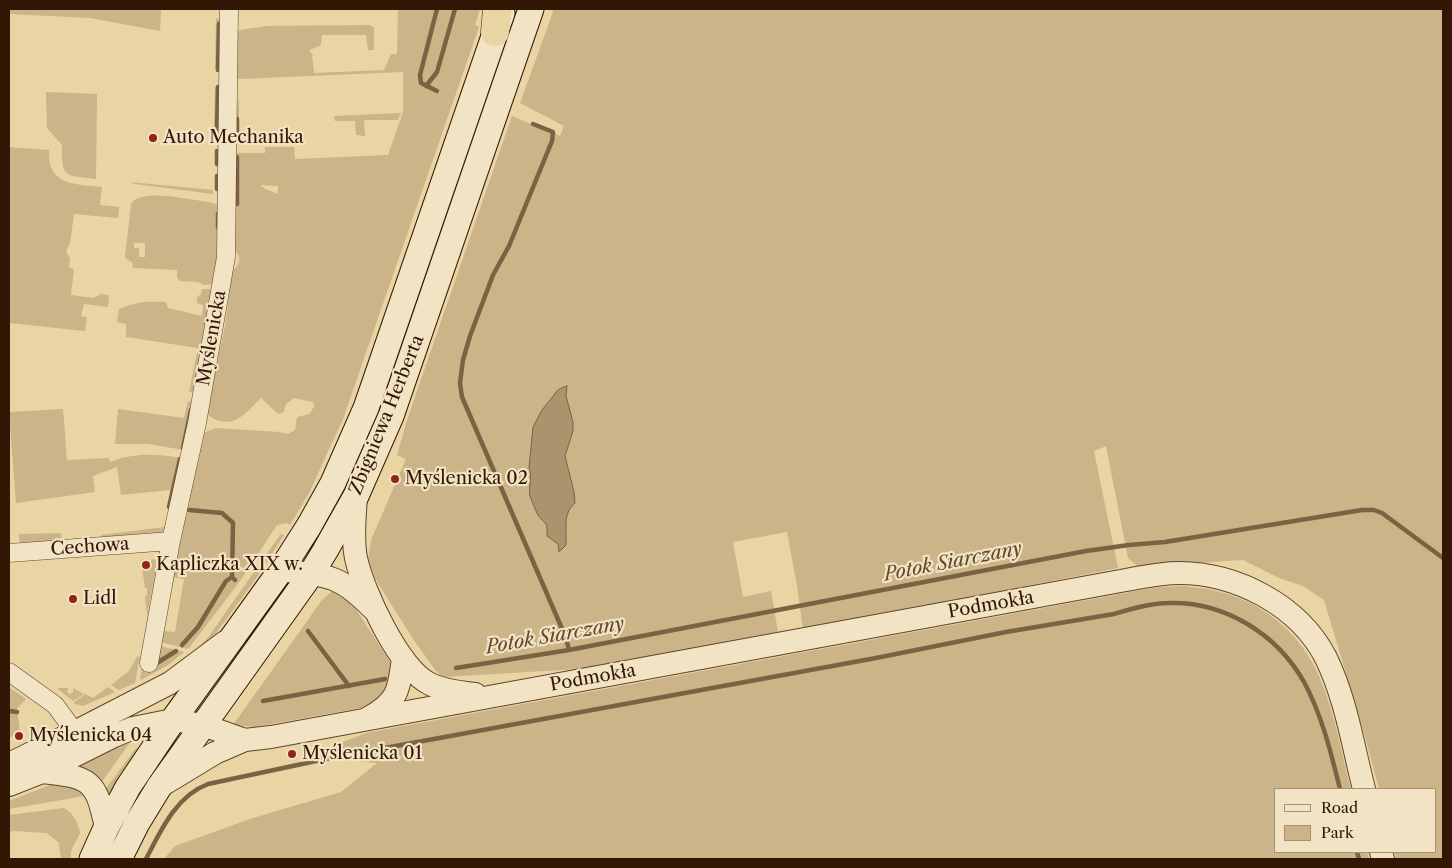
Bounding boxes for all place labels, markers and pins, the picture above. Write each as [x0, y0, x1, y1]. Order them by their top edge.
place label: Auto Mechanika [163, 127, 304, 149]
marker: Auto Mechanika [147, 132, 159, 144]
place label: Myślenicka 02 [405, 468, 528, 490]
marker: Myślenicka 02 [389, 473, 401, 485]
place label: Kapliczka XIX w. [156, 554, 303, 576]
marker: Kapliczka XIX w. [140, 559, 152, 571]
place label: Lidl [83, 588, 117, 610]
marker: Lidl [67, 593, 79, 605]
place label: Myślenicka 04 [29, 725, 152, 747]
marker: Myślenicka 04 [13, 730, 25, 742]
place label: Myślenicka 01 [302, 743, 422, 765]
marker: Myślenicka 01 [286, 748, 298, 760]

